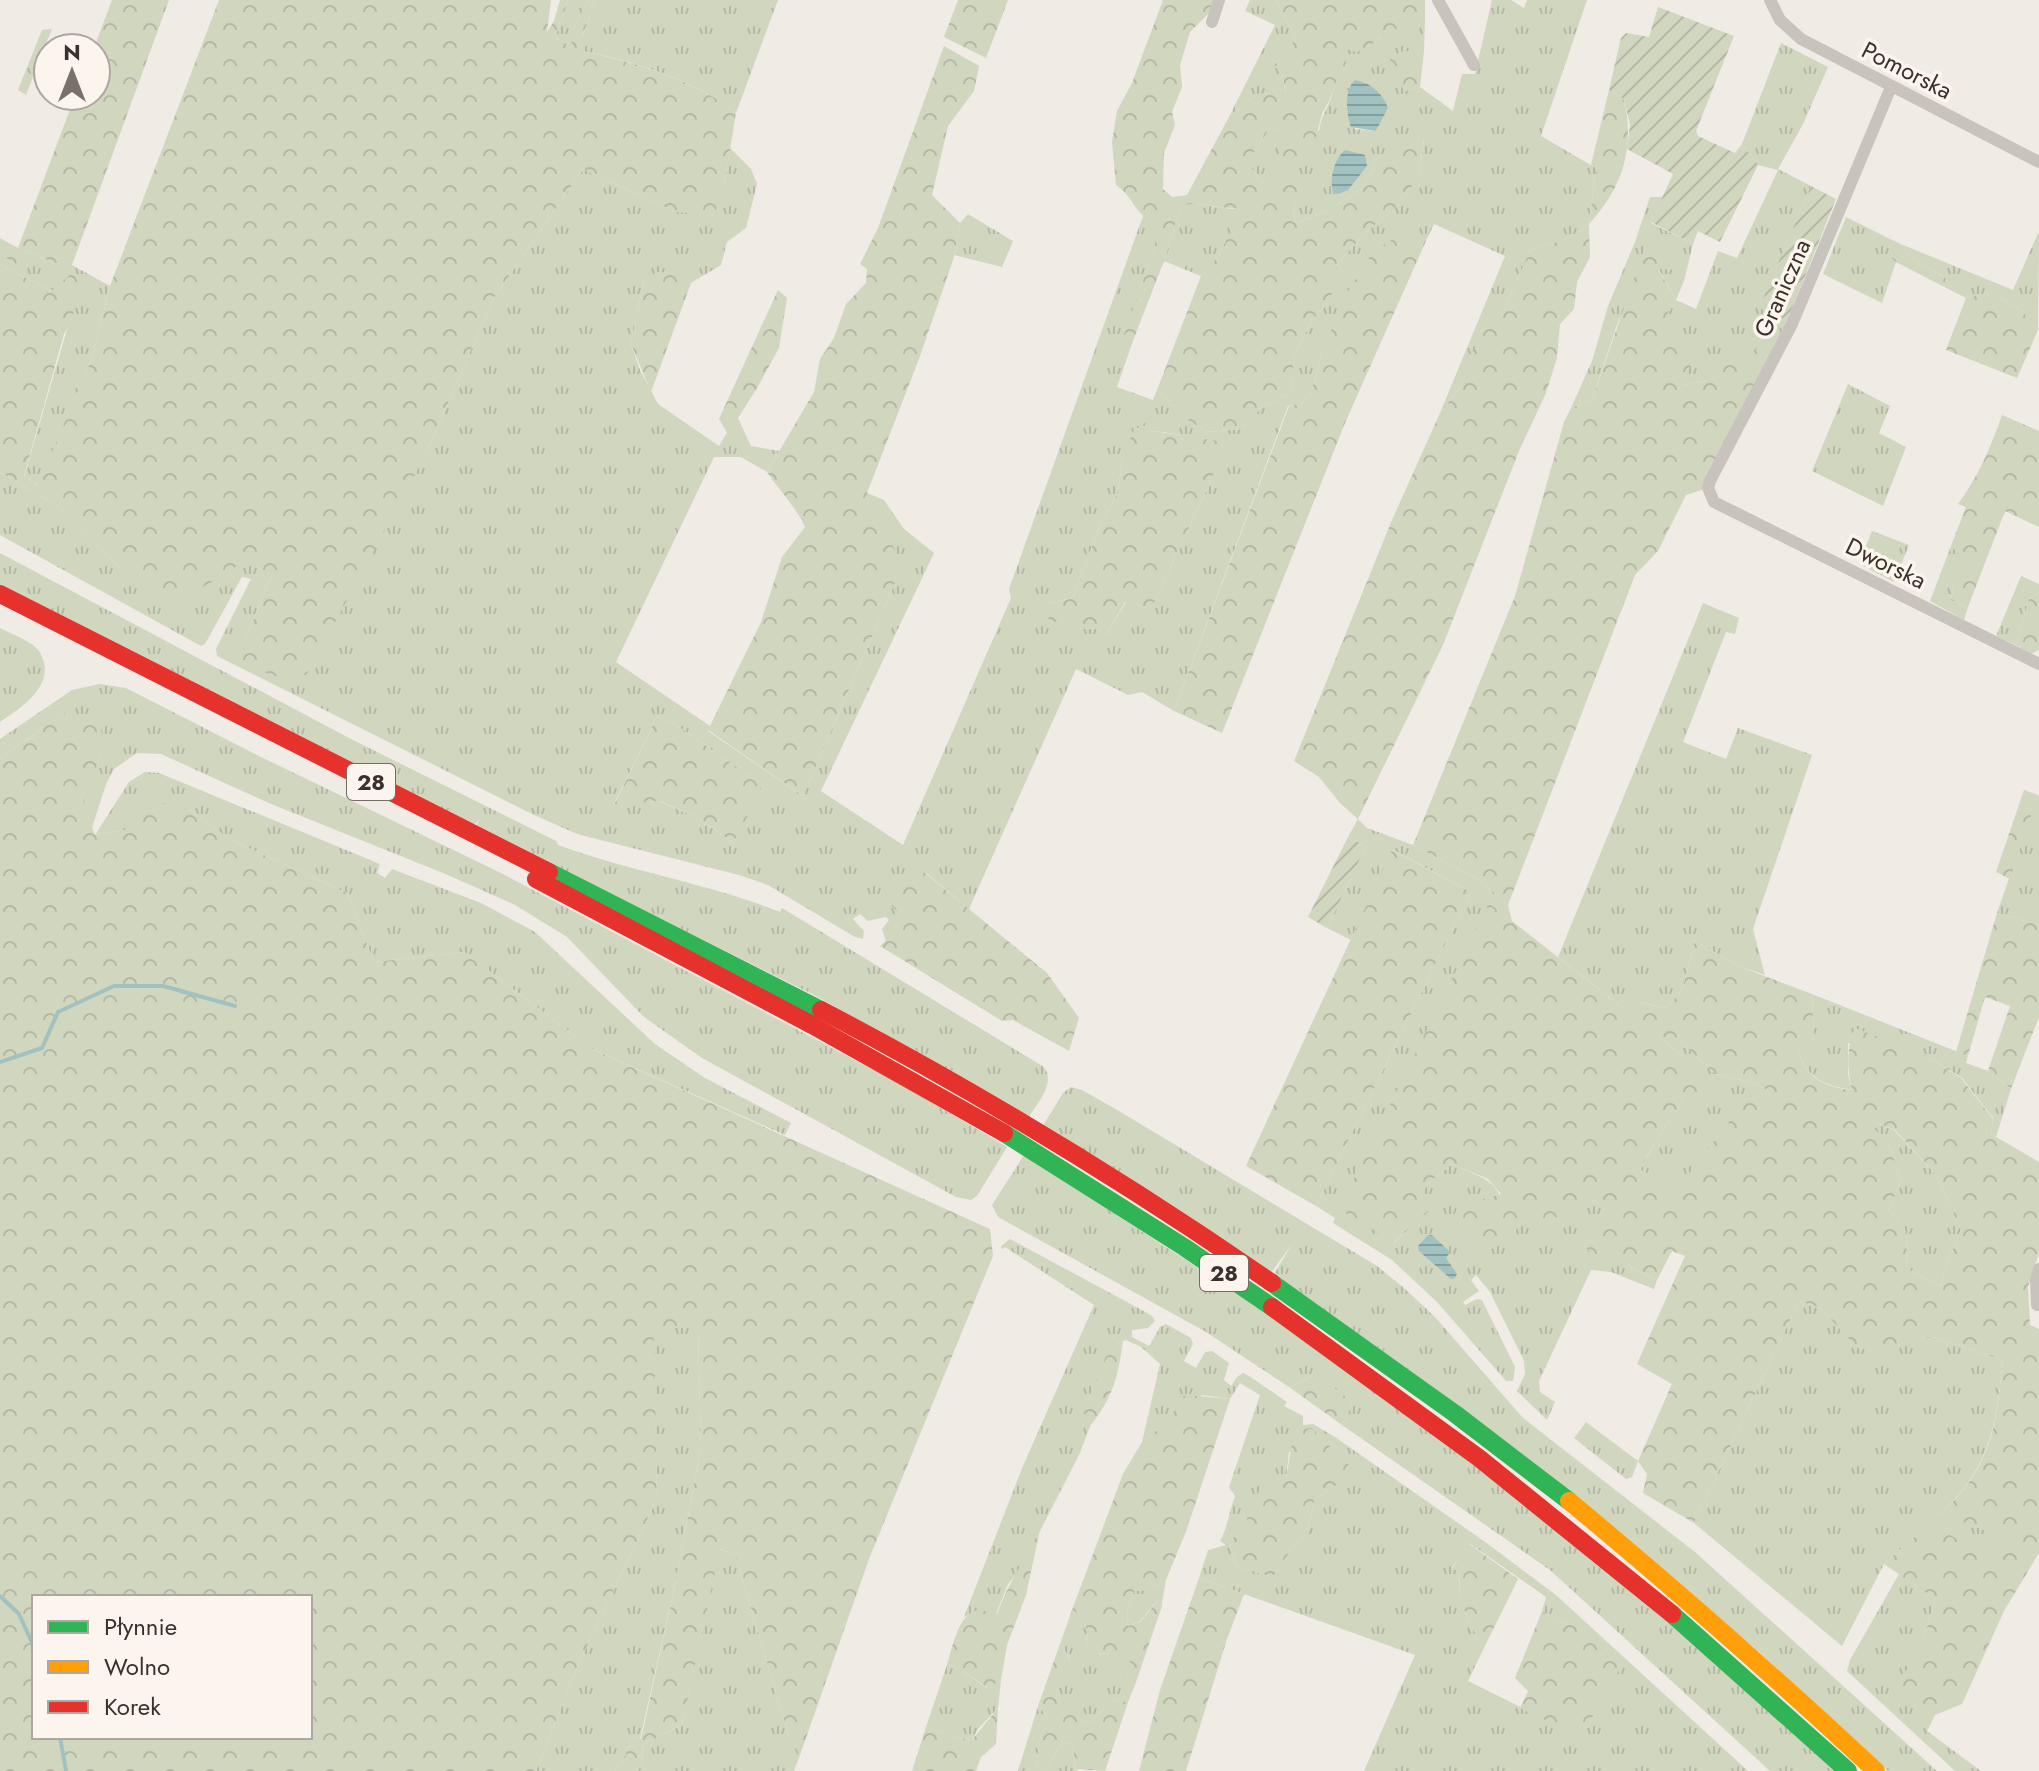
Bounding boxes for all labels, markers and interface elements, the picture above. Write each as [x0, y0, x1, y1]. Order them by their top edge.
north arrow [32, 32, 112, 112]
street label: Pomorska [1856, 32, 1958, 108]
text: N [63, 36, 81, 68]
street label: Graniczna [1745, 233, 1819, 343]
street label: Dworska [1840, 528, 1932, 598]
road number: 28 [347, 764, 395, 800]
road number: 28 [1200, 1255, 1248, 1291]
legend [32, 1595, 312, 1739]
text: Płynnie [104, 1609, 177, 1644]
text: Wolno [104, 1649, 170, 1684]
text: Korek [104, 1689, 161, 1724]

